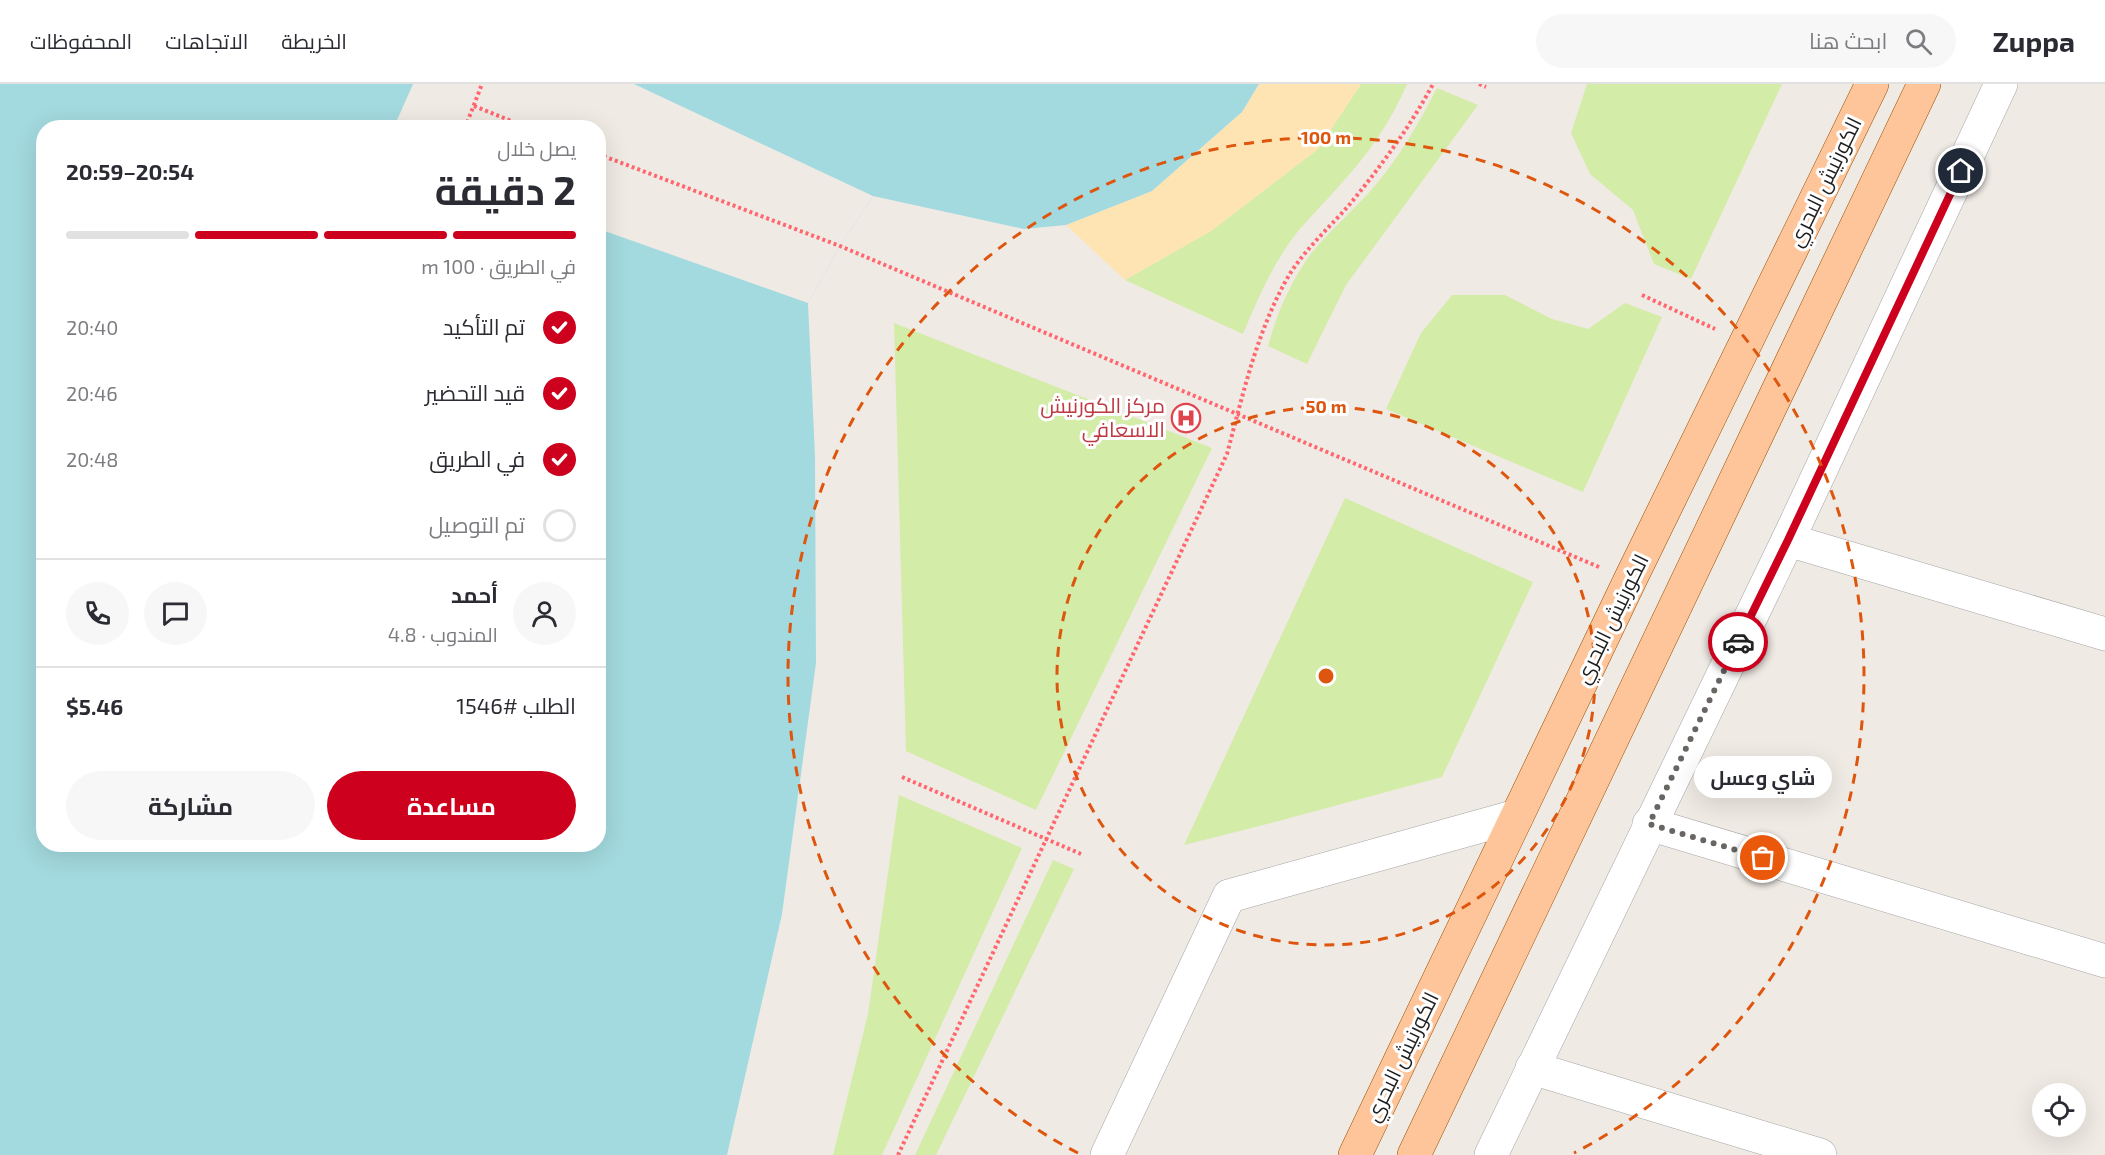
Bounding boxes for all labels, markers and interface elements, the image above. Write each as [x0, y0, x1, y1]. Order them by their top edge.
search box [1536, 14, 1956, 68]
text: Zuppa [1992, 24, 2075, 58]
icon: search [1902, 25, 1935, 58]
text: ابحث هنا [1809, 27, 1887, 53]
text: المحفوظات [30, 28, 132, 53]
text: الاتجاهات [165, 28, 248, 53]
text: الخريطة [281, 28, 347, 53]
street label: الكورنيش البحري [1782, 113, 1870, 252]
text: 100 m [1301, 126, 1351, 148]
text: يصل خلال [497, 136, 576, 160]
pin [1935, 145, 1986, 196]
icon: home [1944, 154, 1977, 187]
text: 20:54–20:59 [66, 158, 194, 184]
text: 2 دقيقة [435, 166, 576, 213]
text: في الطريق · 100 m [421, 254, 576, 278]
icon: check [543, 311, 576, 344]
text: تم التأكيد [443, 313, 525, 339]
text: 20:40 [66, 315, 118, 339]
icon: check [543, 377, 576, 410]
text: قيد التحضير [425, 379, 525, 405]
text: 20:46 [66, 381, 118, 405]
place label: مركز الكورنيش الاسعافي [1040, 392, 1165, 446]
text: 50 m [1305, 395, 1347, 417]
hospital icon: مركز الكورنيش الاسعافي [1170, 402, 1202, 434]
icon: check [543, 443, 576, 476]
text: في الطريق [429, 445, 525, 471]
text: 20:48 [66, 447, 118, 471]
text: تم التوصيل [429, 511, 525, 537]
street label: الكورنيش البحري [1569, 550, 1657, 689]
text: أحمد [451, 581, 498, 607]
button: phone [66, 582, 129, 645]
button: chat [144, 582, 207, 645]
button: person [513, 582, 576, 645]
courier [1708, 612, 1768, 672]
text: المندوب · 4.8 [388, 622, 498, 646]
icon: car [1722, 626, 1755, 659]
centre of rings [1316, 666, 1336, 686]
text: الطلب #1546 [456, 692, 576, 718]
text: $5.46 [66, 693, 123, 719]
callout: شاي وعسل [1694, 756, 1832, 798]
text: شاي وعسل [1710, 765, 1816, 789]
button: مشاركة [66, 771, 315, 840]
button: مساعدة [327, 771, 576, 840]
pin [1737, 832, 1788, 883]
icon: bag [1746, 841, 1779, 874]
street label: الكورنيش البحري [1359, 988, 1447, 1127]
map controls [2032, 1083, 2086, 1137]
button: locate [2032, 1083, 2086, 1137]

